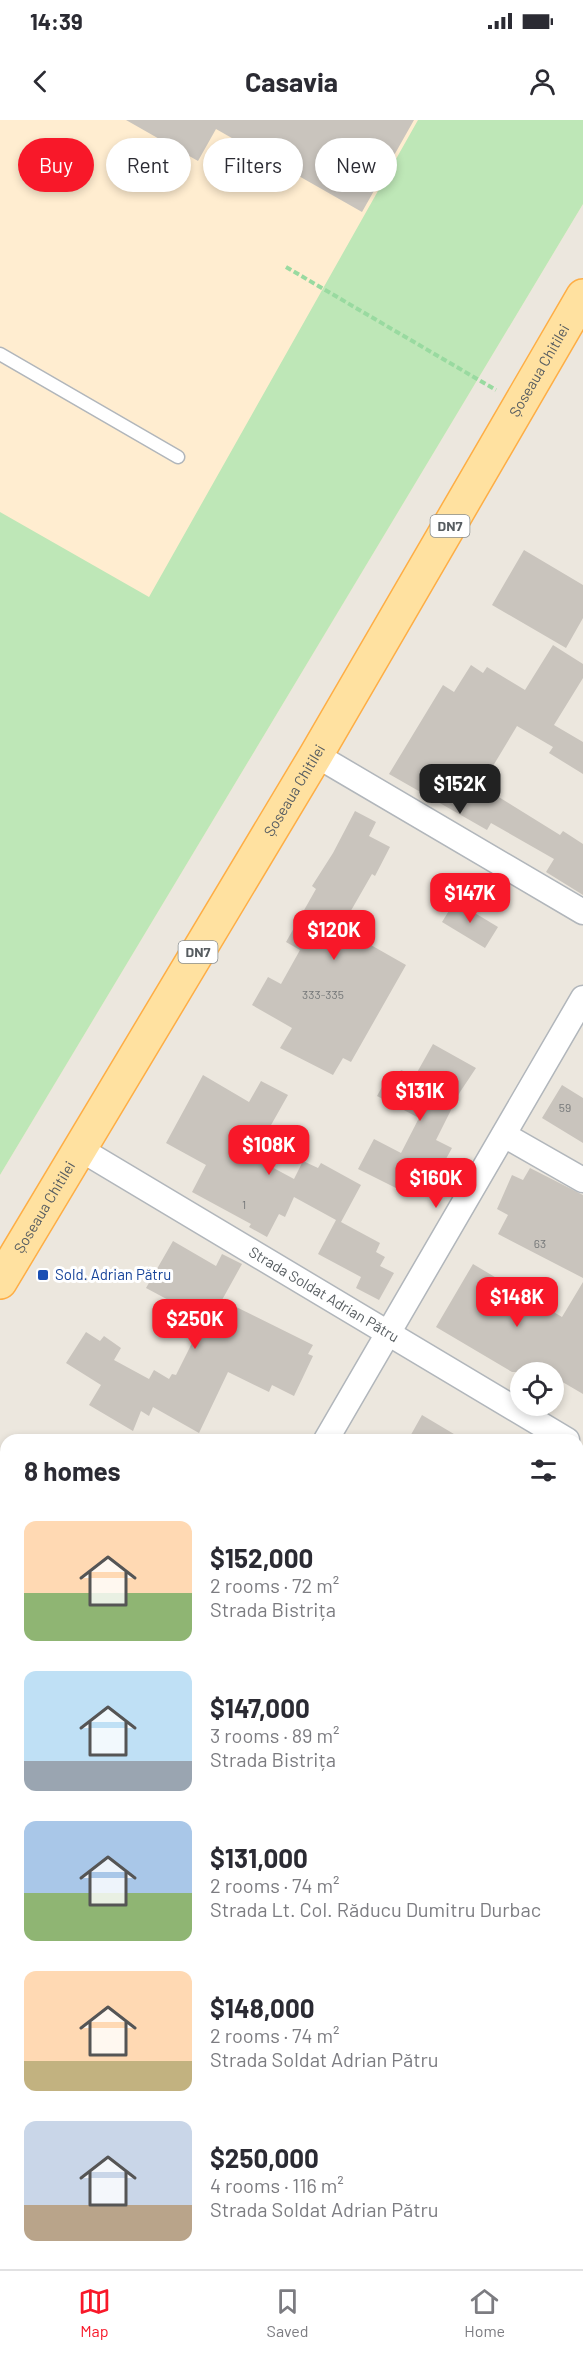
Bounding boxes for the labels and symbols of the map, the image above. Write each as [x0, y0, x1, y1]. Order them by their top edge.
street label: Șoseaua Chitilei [505, 321, 573, 420]
road number: DN7 [430, 515, 470, 537]
street label: Șoseaua Chitilei [259, 741, 328, 839]
pin: $152K [418, 764, 502, 815]
pin: $147K [428, 873, 512, 924]
pin: $120K [292, 910, 376, 961]
road number: DN7 [178, 941, 218, 963]
house number: 333-335 [302, 987, 344, 1001]
pin: $131K [378, 1071, 462, 1122]
house number: 59 [559, 1100, 571, 1114]
pin: $108K [227, 1125, 311, 1176]
street label: Șoseaua Chitilei [9, 1158, 78, 1256]
pin: $160K [394, 1158, 478, 1209]
house number: 1 [242, 1197, 246, 1211]
house number: 63 [534, 1236, 546, 1250]
street label: Strada Soldat Adrian Pătru [246, 1242, 403, 1346]
place label: Sold. Adrian Pătru [55, 1265, 171, 1283]
marker: Sold. Adrian Pătru [36, 1268, 50, 1282]
pin: $148K [475, 1277, 559, 1328]
pin: $250K [153, 1299, 237, 1350]

